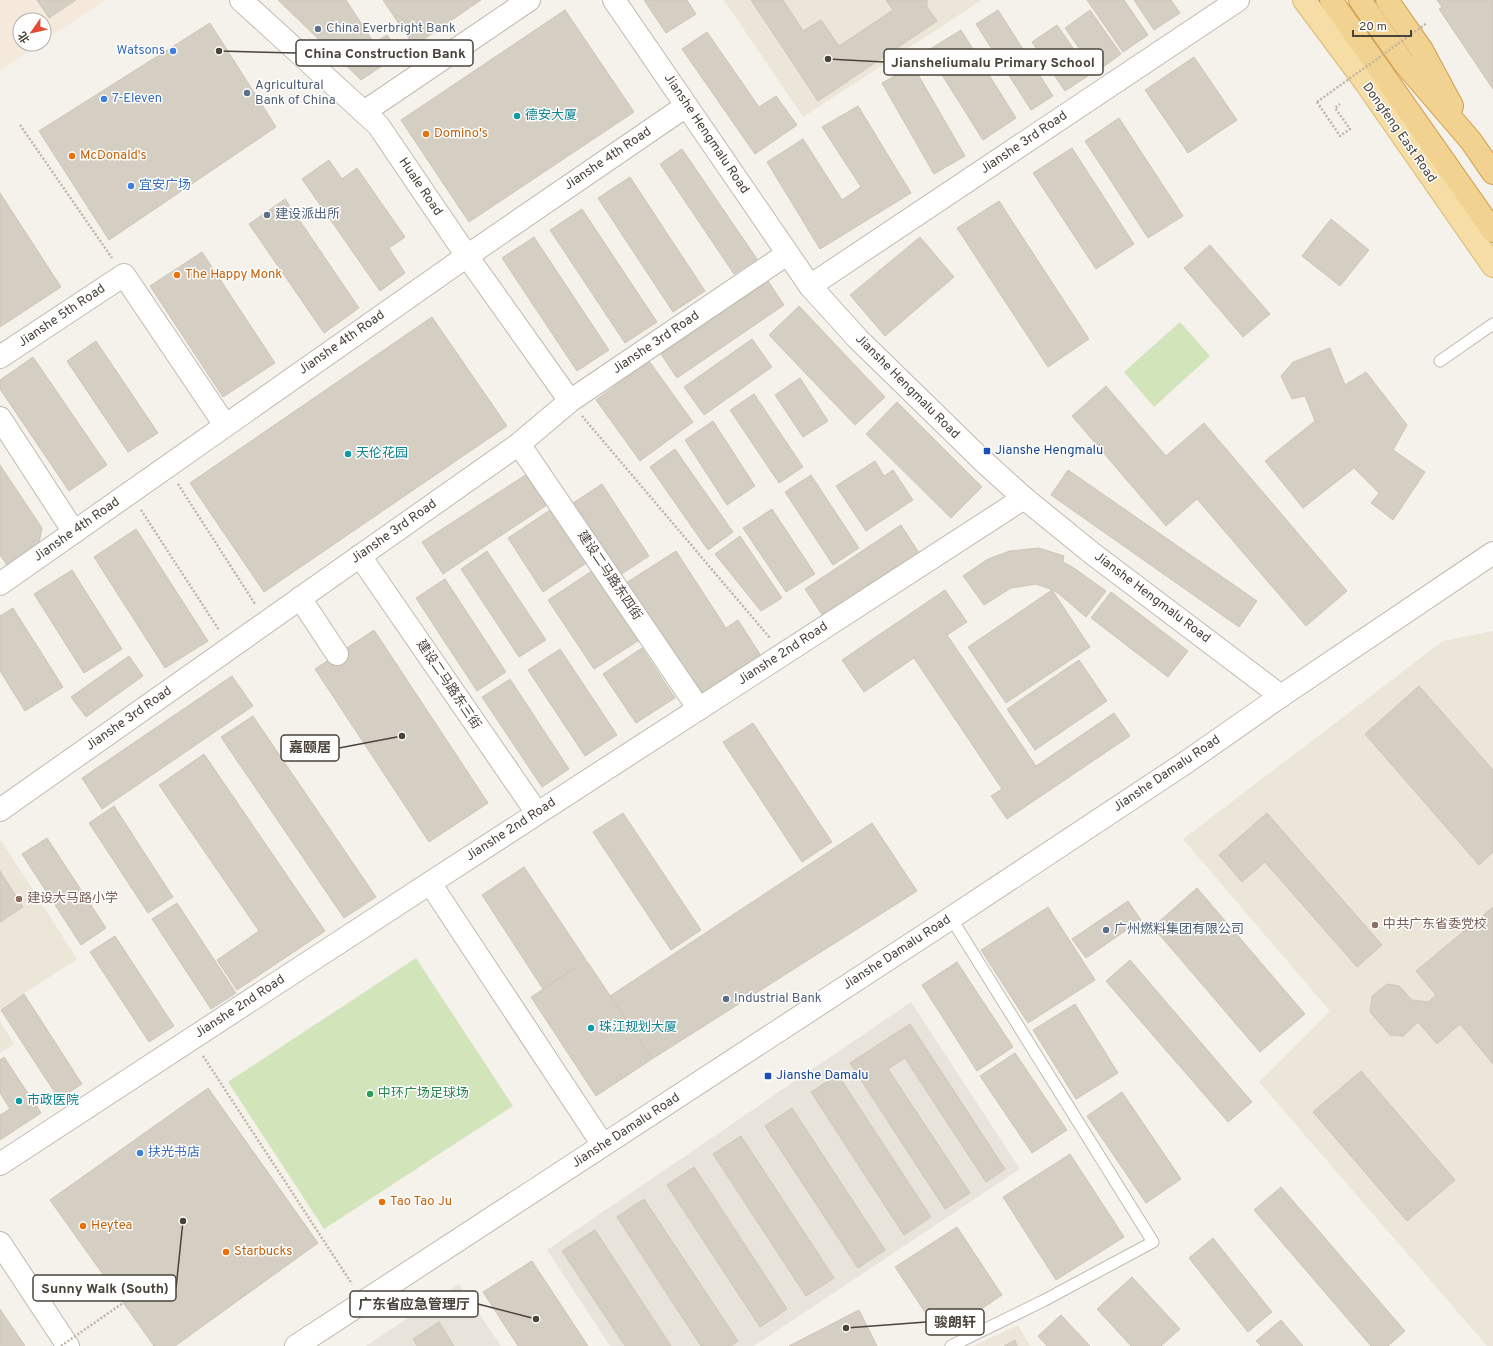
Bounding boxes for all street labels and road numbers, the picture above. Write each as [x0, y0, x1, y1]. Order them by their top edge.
street label: Jianshe Hengmalu Road [660, 71, 752, 197]
street label: Dongfeng East Road [1358, 80, 1440, 186]
street label: Jianshe 3rd Road [977, 108, 1071, 178]
street label: Jianshe 4th Road [561, 124, 655, 194]
street label: Huale Road [395, 155, 445, 219]
street label: Jianshe 5th Road [15, 281, 109, 351]
street label: Jianshe 4th Road [296, 307, 388, 379]
street label: Jianshe 3rd Road [609, 308, 703, 378]
street label: Jianshe Hengmalu Road [851, 331, 963, 443]
street label: Jianshe 4th Road [31, 494, 123, 566]
street label: Jianshe 3rd Road [348, 496, 440, 568]
street label: 建设二马路东四街 [573, 528, 645, 624]
street label: Jianshe Hengmalu Road [1091, 549, 1213, 647]
street label: Jianshe 2nd Road [735, 619, 831, 689]
street label: 建设二马路东三街 [412, 637, 484, 733]
street label: Jianshe 3rd Road [83, 683, 175, 755]
street label: Jianshe Damalu Road [1110, 732, 1224, 816]
street label: Jianshe 2nd Road [463, 795, 559, 865]
street label: Jianshe Damalu Road [840, 912, 954, 994]
street label: Jianshe 2nd Road [192, 972, 288, 1042]
street label: Jianshe Damalu Road [569, 1090, 683, 1172]

